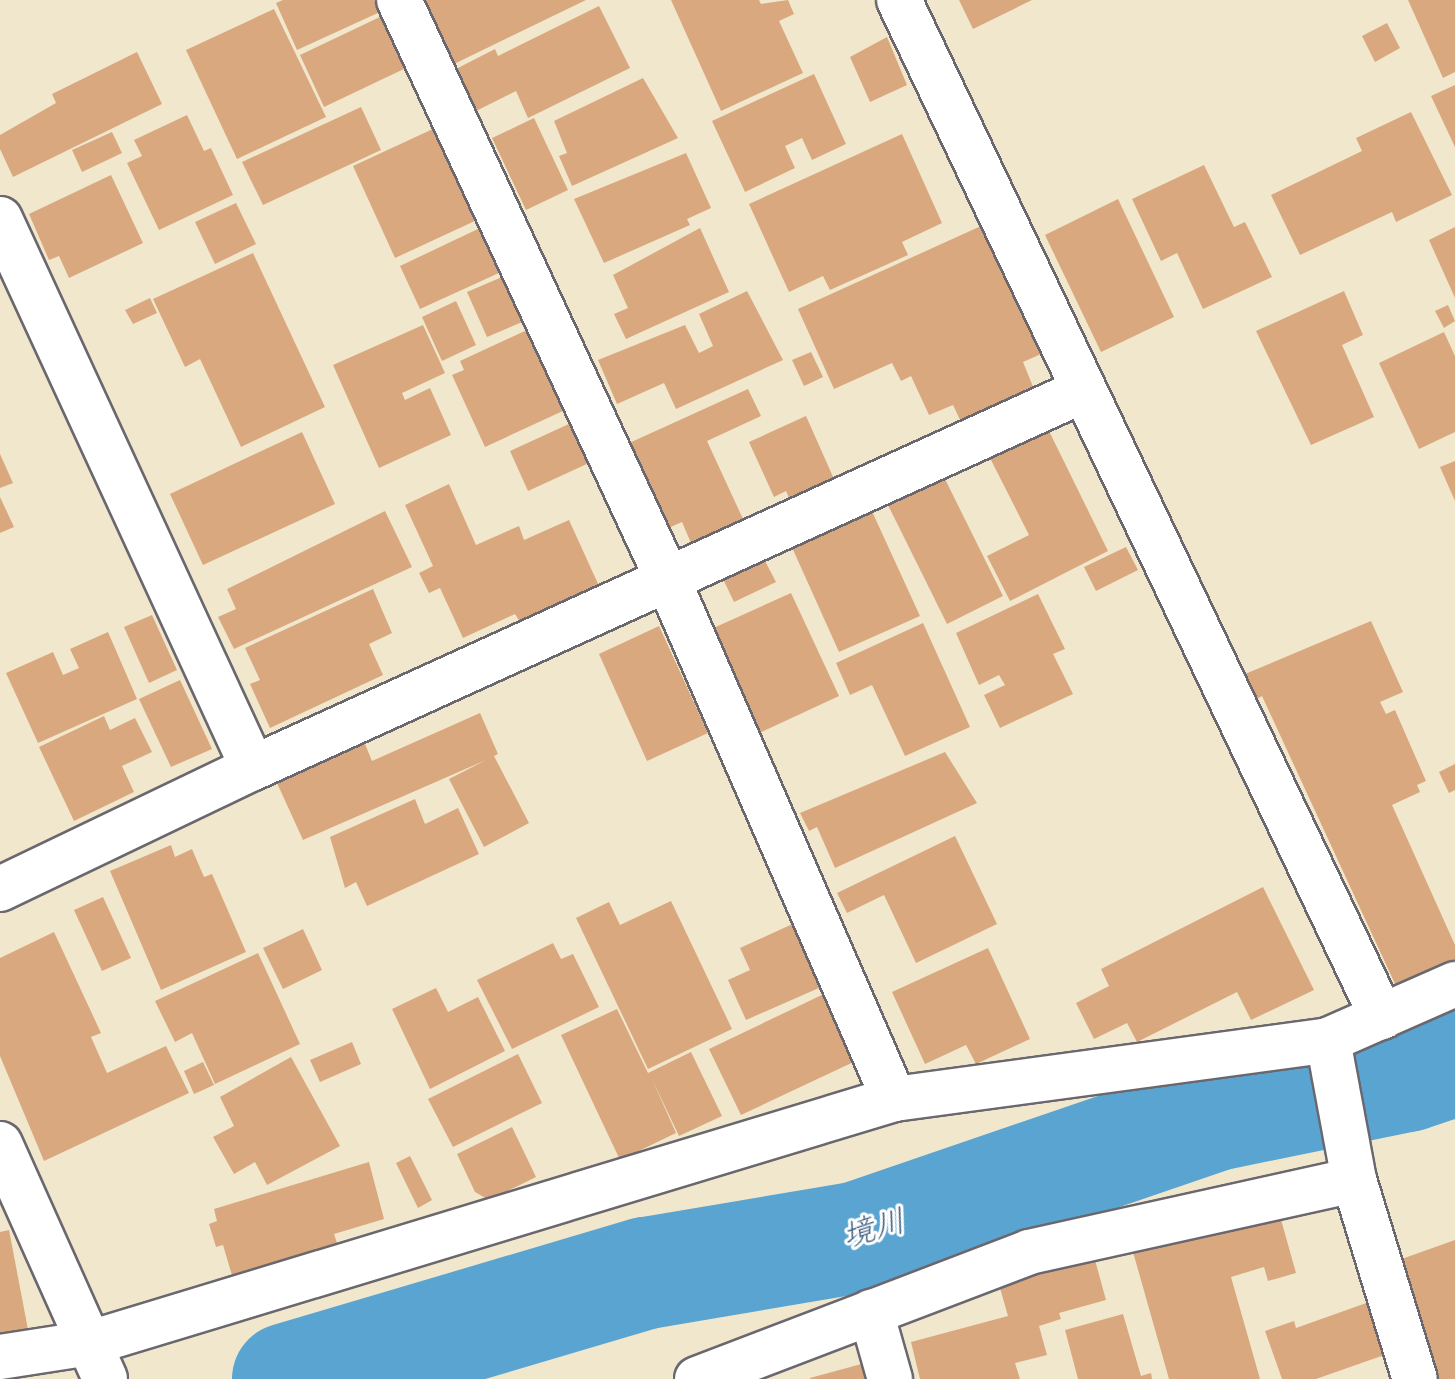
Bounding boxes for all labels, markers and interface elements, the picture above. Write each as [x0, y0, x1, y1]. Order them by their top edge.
water label: 境川 [838, 1202, 910, 1256]

